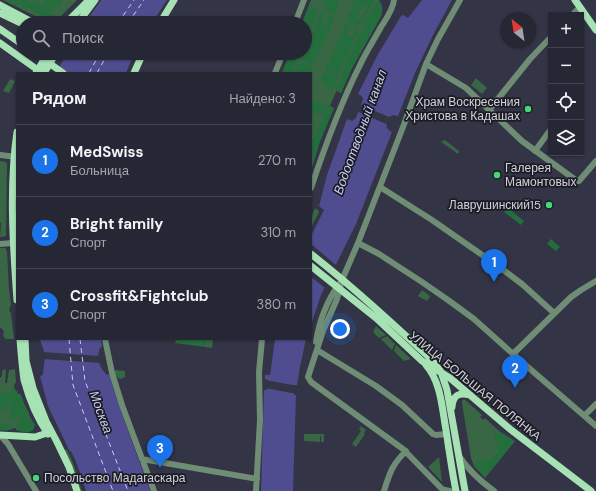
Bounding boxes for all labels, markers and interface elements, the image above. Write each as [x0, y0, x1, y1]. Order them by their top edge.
north arrow [500, 12, 536, 48]
map controls [548, 12, 584, 156]
button: + [548, 12, 584, 48]
search box [16, 16, 312, 60]
icon: search [30, 27, 52, 49]
text: Поиск [62, 28, 104, 48]
button: − [548, 48, 584, 84]
water label: Водоотводный канал [329, 67, 391, 197]
button: locate [548, 84, 584, 120]
text: Рядом [32, 87, 87, 109]
text: Найдено: 3 [229, 90, 296, 107]
place label: Храм Воскресения Христова в Кадашах [405, 94, 520, 124]
marker: Храм Воскресения Христова в Кадашах [523, 104, 533, 114]
button: layers [548, 120, 584, 156]
text: MedSwiss [70, 142, 144, 162]
text: 1 [43, 152, 47, 169]
text: 270 m [258, 152, 296, 169]
place label: Галерея Мамонтовых [505, 160, 576, 190]
text: Больница [70, 162, 129, 179]
marker: Галерея Мамонтовых [492, 170, 502, 180]
place label: Лаврушинский15 [449, 197, 541, 213]
marker: Лаврушинский15 [544, 200, 554, 210]
text: Bright family [70, 214, 163, 234]
text: 2 [41, 224, 49, 241]
text: 310 m [261, 224, 296, 241]
text: Спорт [70, 234, 107, 251]
pin: 1 [481, 249, 507, 282]
text: Crossfit&Fightclub [70, 286, 209, 306]
text: 3 [41, 296, 49, 313]
text: 380 m [256, 296, 296, 313]
text: Спорт [70, 306, 107, 323]
your location [330, 319, 350, 339]
street label: УЛИЦА БОЛЬШАЯ ПОЛЯНКА [406, 328, 544, 444]
pin: 2 [502, 355, 528, 388]
water label: Москва [85, 388, 117, 436]
pin: 3 [147, 435, 173, 468]
place label: Посольство Мадагаскара [44, 470, 186, 486]
marker: Посольство Мадагаскара [31, 473, 41, 483]

